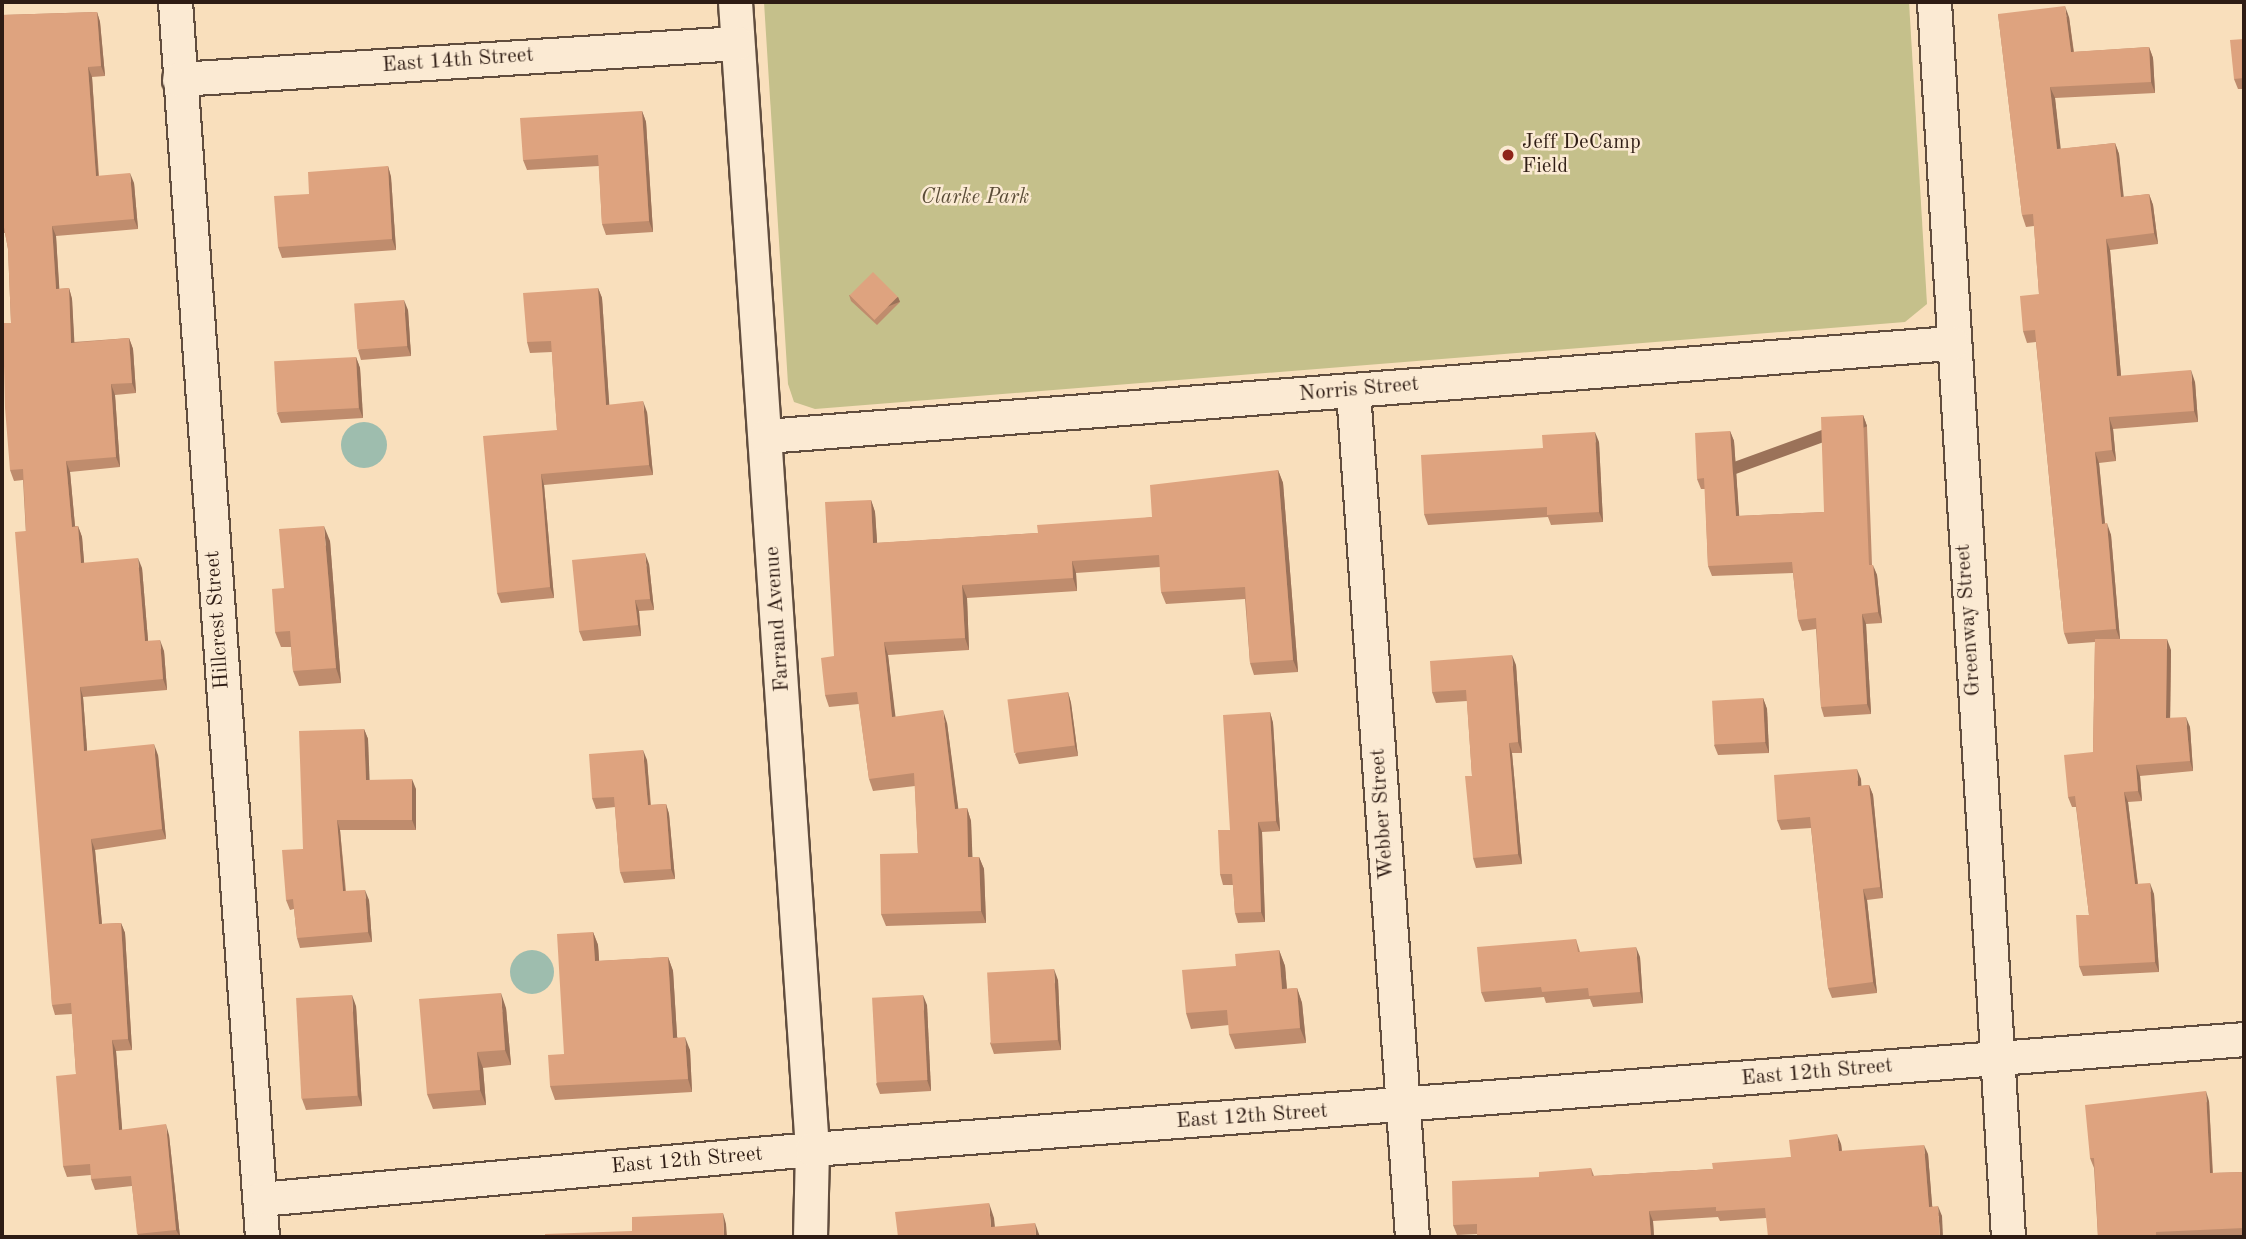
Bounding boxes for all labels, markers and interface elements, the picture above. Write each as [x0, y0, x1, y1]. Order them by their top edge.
street label: East 14th Street [381, 43, 535, 79]
place label: Jeff DeCamp Field [1522, 130, 1641, 180]
marker: Jeff DeCamp Field [1500, 147, 1516, 163]
park label: Clarke Park [921, 185, 1029, 211]
street label: Norris Street [1298, 372, 1420, 408]
street label: Greenway Street [1951, 543, 1987, 697]
street label: Farrand Avenue [760, 545, 796, 693]
street label: Hillcrest Street [201, 550, 235, 690]
street label: Webber Street [1366, 748, 1400, 880]
street label: East 12th Street [1740, 1054, 1894, 1092]
street label: East 12th Street [1175, 1099, 1329, 1135]
street label: East 12th Street [610, 1142, 764, 1180]

